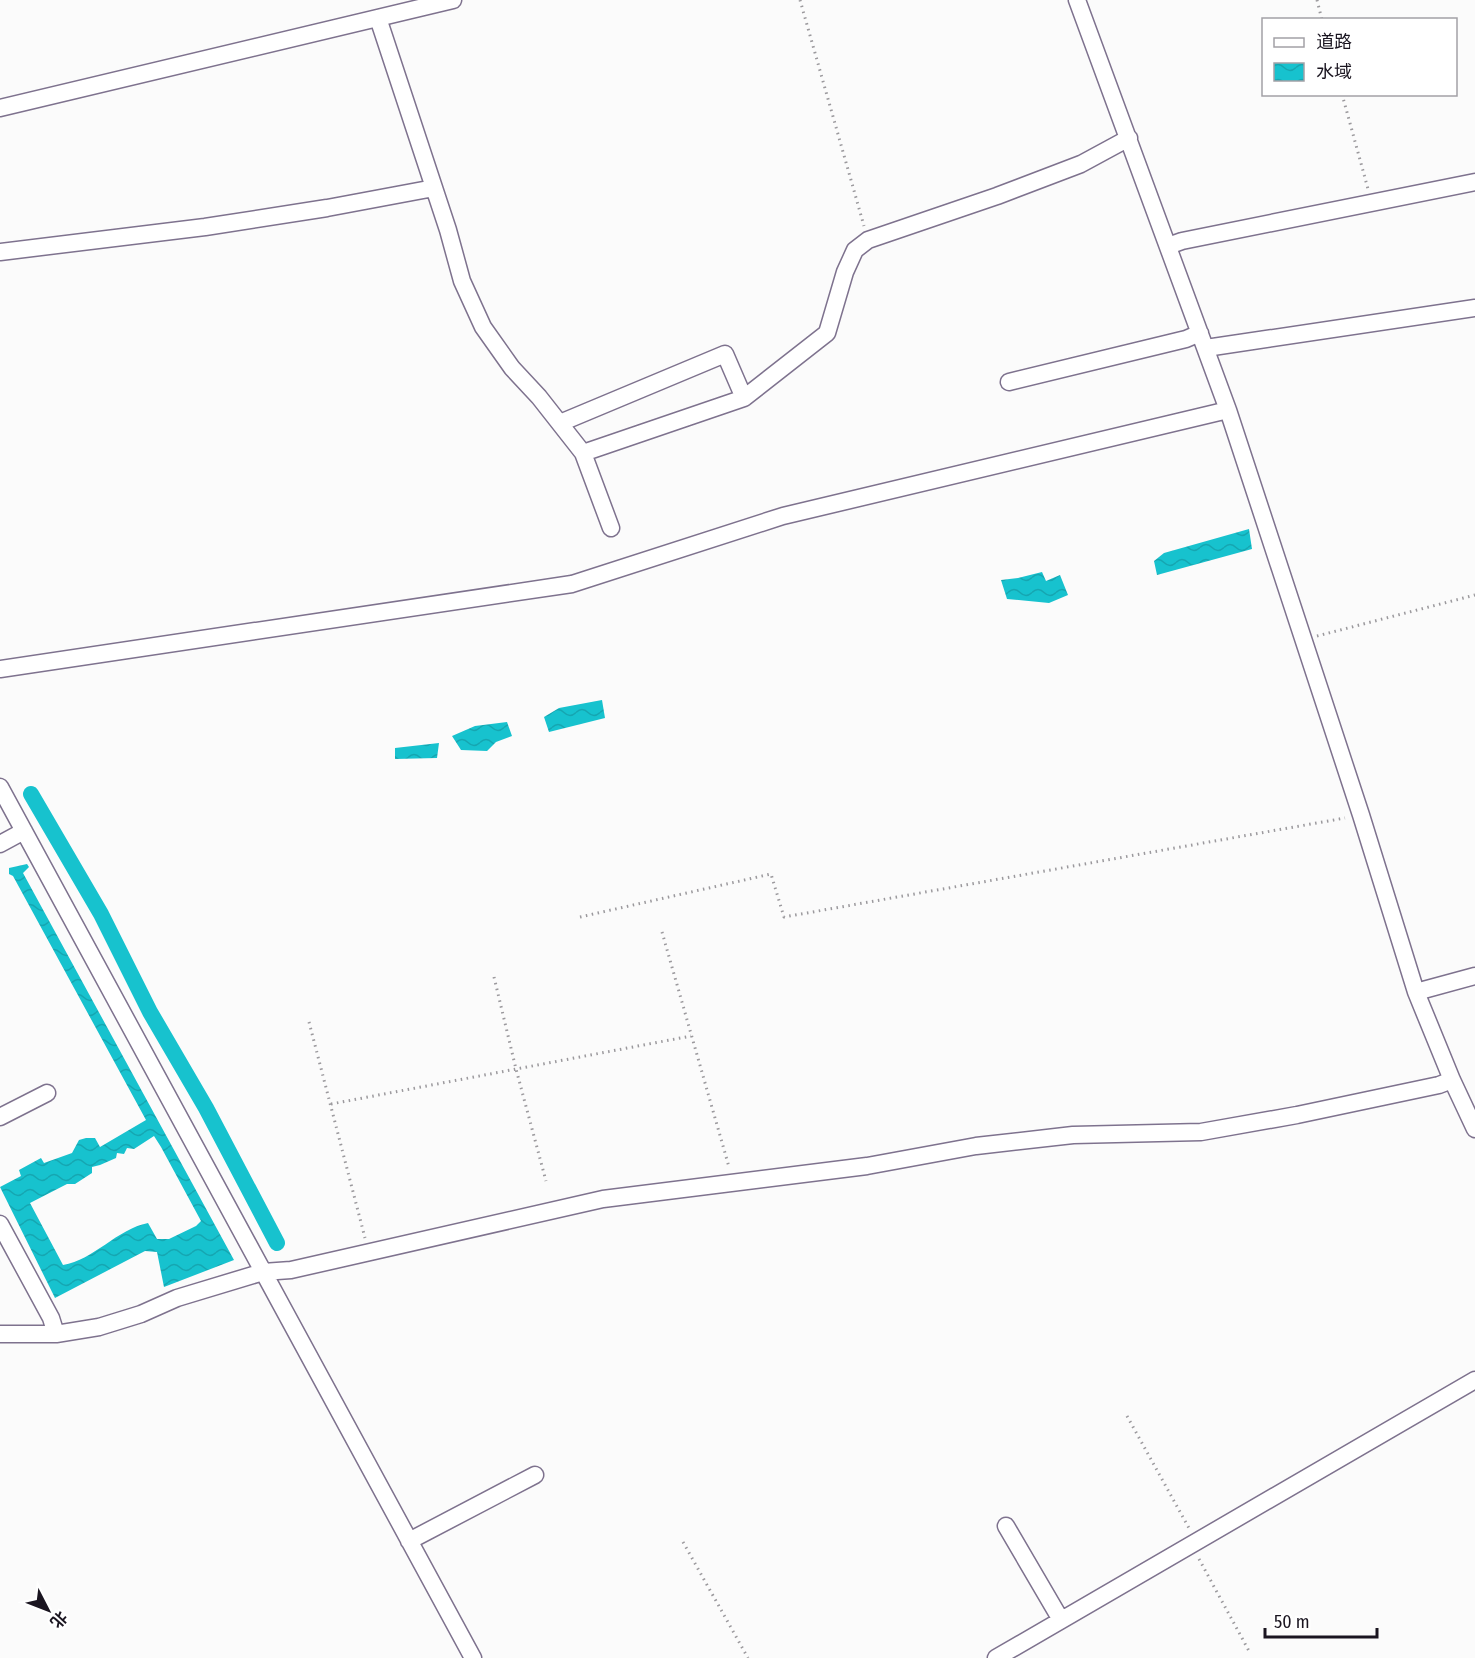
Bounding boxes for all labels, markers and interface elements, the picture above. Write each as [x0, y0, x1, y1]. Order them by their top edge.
legend [1262, 18, 1457, 96]
text: 道路 [1316, 31, 1352, 53]
text: 水域 [1316, 61, 1352, 83]
north arrow [18, 1580, 78, 1640]
scale bar [1265, 1601, 1378, 1639]
text: 北 [46, 1607, 71, 1632]
text: 50 m [1274, 1611, 1310, 1633]

